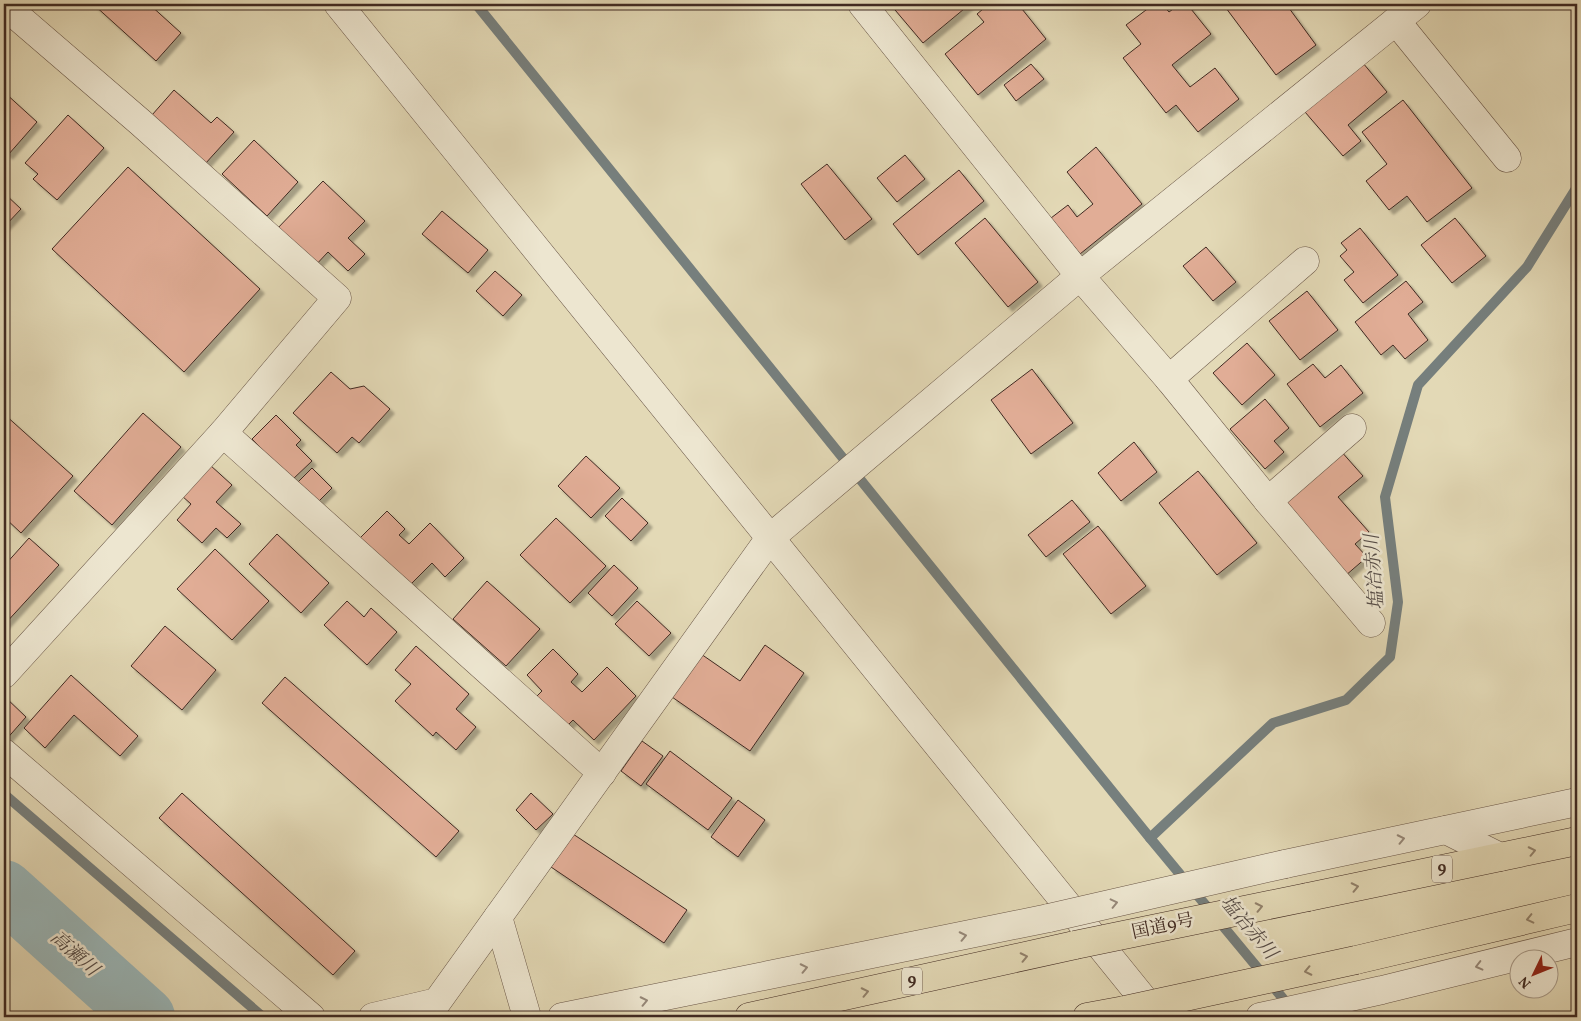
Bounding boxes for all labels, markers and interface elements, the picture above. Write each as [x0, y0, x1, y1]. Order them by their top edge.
water label: 塩冶赤川 [1359, 531, 1391, 611]
one-way arrow [1397, 834, 1405, 845]
one-way arrow [1527, 846, 1536, 857]
road number: 9 [1432, 856, 1452, 882]
one-way arrow [1351, 883, 1360, 893]
water label: 塩冶赤川 [1214, 891, 1284, 967]
one-way arrow [1109, 898, 1118, 909]
one-way arrow [1255, 902, 1264, 913]
street label: 国道9号 [1129, 908, 1197, 946]
one-way arrow [1525, 913, 1534, 924]
water label: 高瀬川 [44, 925, 105, 984]
one-way arrow [958, 931, 967, 941]
north arrow [1508, 948, 1558, 998]
one-way arrow [1019, 952, 1028, 963]
one-way arrow [1475, 961, 1483, 971]
one-way arrow [799, 963, 808, 974]
one-way arrow [1304, 965, 1313, 975]
road number: 9 [902, 968, 922, 994]
text: N [1515, 972, 1536, 992]
one-way arrow [861, 987, 870, 998]
one-way arrow [640, 996, 649, 1006]

